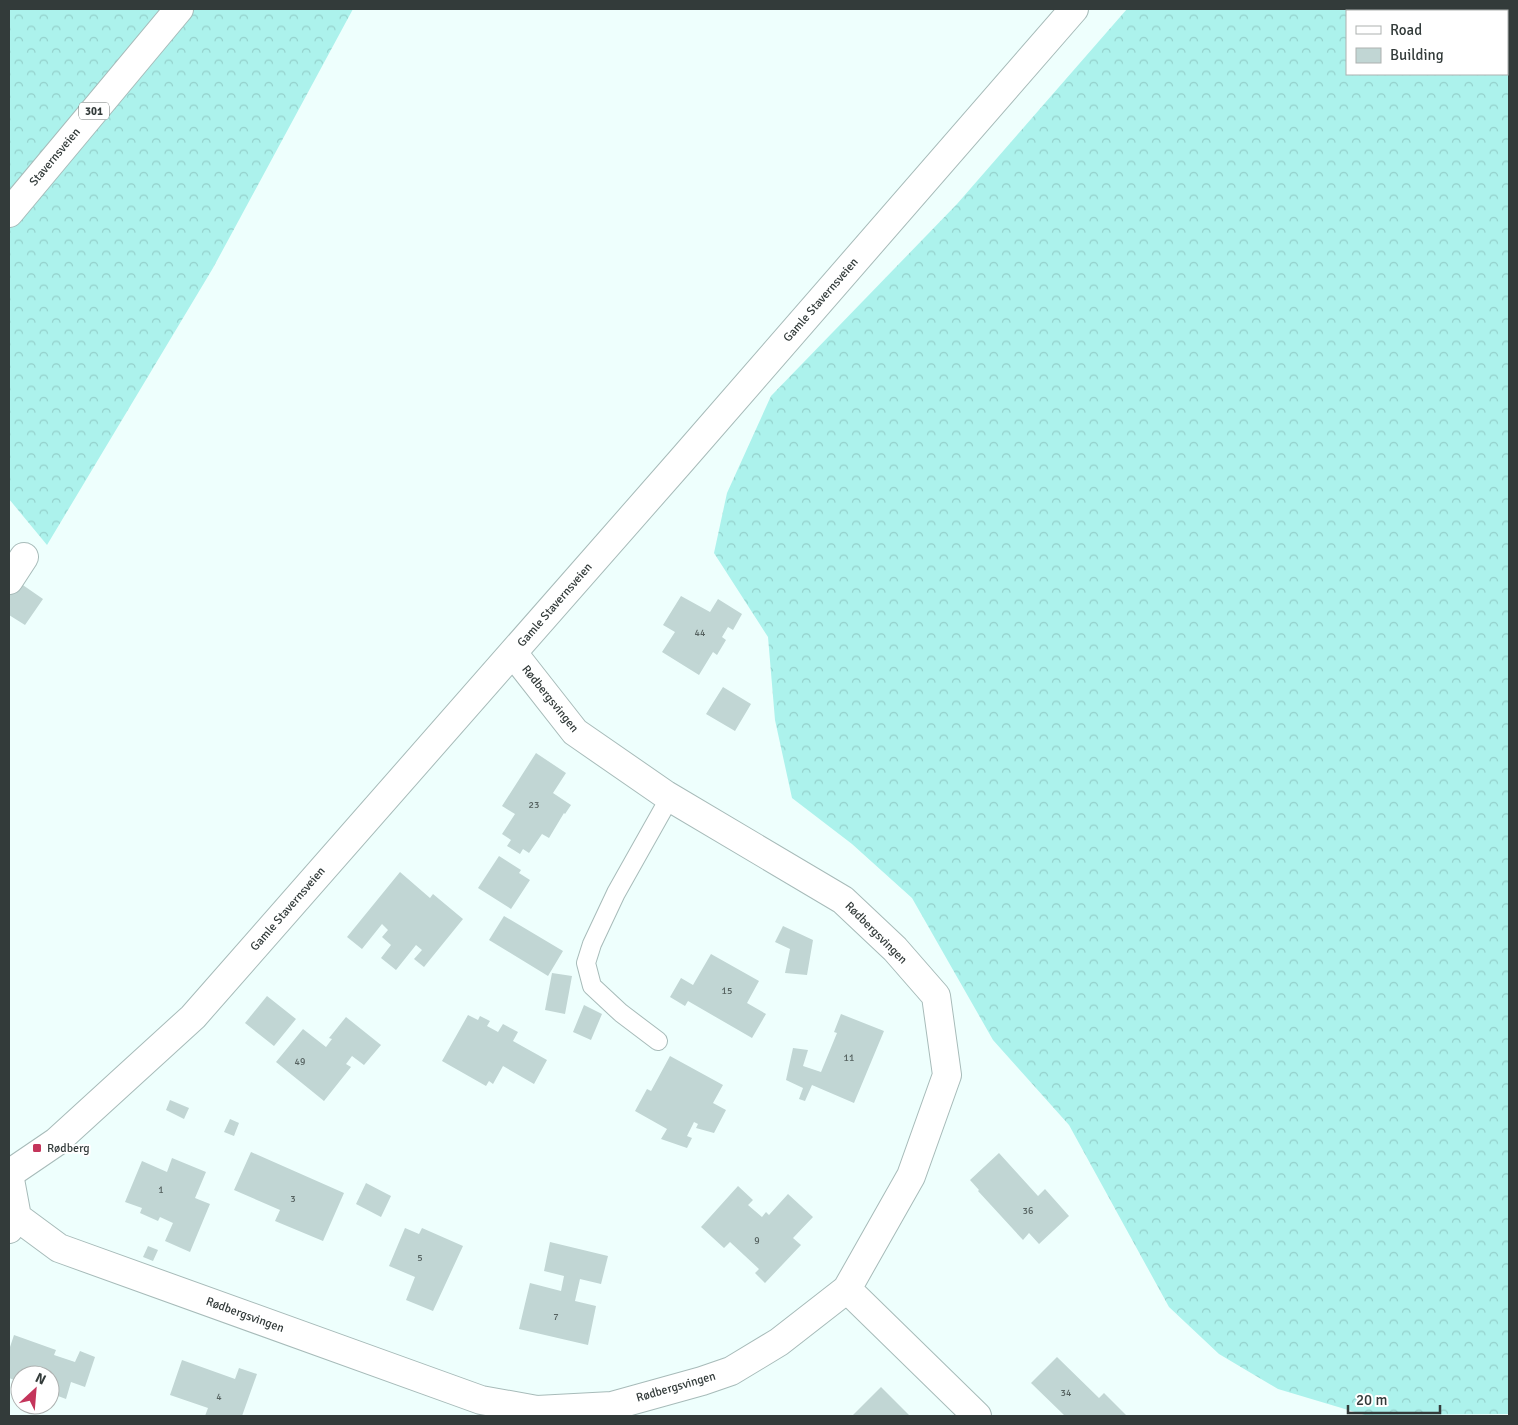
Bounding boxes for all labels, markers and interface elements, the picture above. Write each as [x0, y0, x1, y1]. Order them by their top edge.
legend [1346, 10, 1508, 75]
text: Road [1390, 21, 1422, 39]
text: Building [1390, 46, 1444, 64]
road number: 301 [79, 102, 109, 120]
street label: Stavernsveien [26, 125, 84, 189]
street label: Gamle Stavernsveien [780, 255, 862, 345]
street label: Gamle Stavernsveien [514, 560, 596, 650]
house number: 44 [695, 627, 706, 639]
street label: Rødbergsvingen [518, 662, 582, 736]
house number: 23 [529, 799, 539, 811]
street label: Gamle Stavernsveien [247, 864, 329, 954]
street label: Rødbergsvingen [842, 899, 910, 967]
house number: 15 [722, 985, 732, 997]
house number: 11 [844, 1052, 854, 1064]
house number: 49 [295, 1056, 305, 1068]
place label: Rødberg [47, 1141, 90, 1156]
marker: Rødberg [31, 1142, 43, 1154]
house number: 1 [158, 1184, 164, 1196]
house number: 3 [290, 1193, 296, 1205]
house number: 36 [1023, 1205, 1033, 1217]
house number: 9 [754, 1235, 760, 1247]
house number: 5 [417, 1252, 423, 1264]
street label: Rødbergsvingen [204, 1294, 286, 1336]
house number: 7 [553, 1311, 559, 1323]
north arrow [10, 1365, 60, 1415]
street label: Rødbergsvingen [635, 1368, 717, 1406]
text: N [32, 1369, 49, 1389]
scale bar [1348, 1382, 1440, 1414]
house number: 34 [1061, 1387, 1072, 1399]
house number: 4 [216, 1391, 222, 1403]
text: 20 m [1356, 1391, 1387, 1409]

